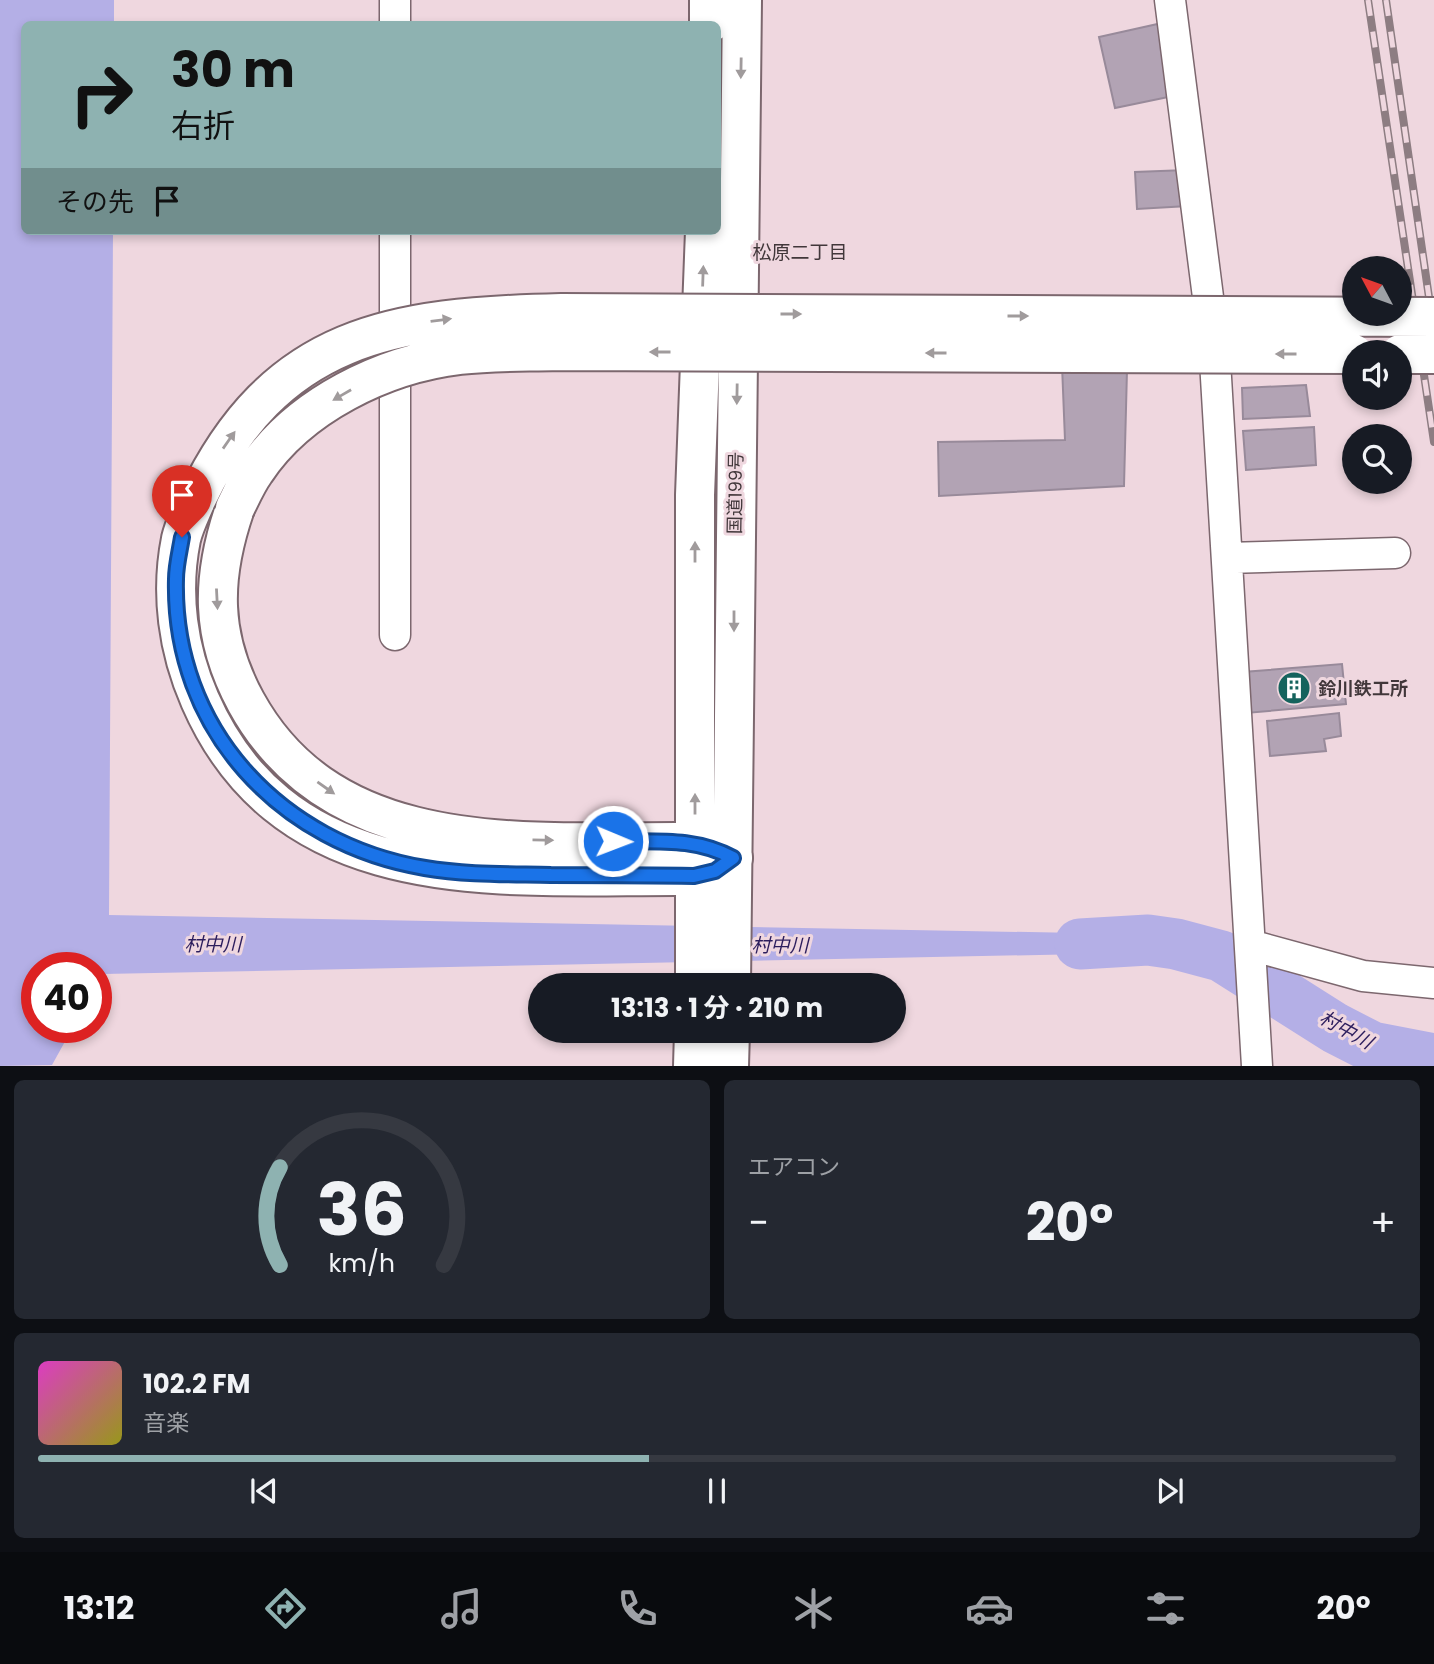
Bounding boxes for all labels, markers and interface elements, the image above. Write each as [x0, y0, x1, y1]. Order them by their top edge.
text: 30 m [171, 36, 295, 104]
icon: right [56, 49, 147, 140]
one-way arrow [735, 57, 747, 79]
text: 右折 [171, 103, 235, 148]
icon: arrive [148, 182, 186, 220]
text: その先 [56, 184, 134, 220]
district label: 松原二丁目 [752, 239, 848, 266]
north arrow [1342, 256, 1412, 326]
map controls [1342, 256, 1412, 494]
one-way arrow [698, 265, 709, 287]
one-way arrow [780, 309, 802, 320]
one-way arrow [1008, 310, 1030, 321]
one-way arrow [430, 315, 452, 326]
button: sound [1342, 340, 1412, 410]
one-way arrow [649, 346, 671, 358]
one-way arrow [925, 347, 947, 359]
one-way arrow [1275, 348, 1297, 360]
one-way arrow [731, 383, 743, 405]
one-way arrow [332, 389, 351, 401]
button: search [1342, 424, 1412, 494]
one-way arrow [222, 431, 236, 449]
street label: 国道199号 [722, 452, 748, 534]
pin [152, 465, 212, 537]
icon: arrive [163, 476, 201, 514]
one-way arrow [689, 541, 701, 563]
one-way arrow [212, 588, 223, 610]
one-way arrow [728, 610, 740, 632]
building icon: 鈴川鉄工所 [1275, 669, 1313, 707]
place label: 鈴川鉄工所 [1318, 676, 1408, 701]
one-way arrow [317, 781, 335, 795]
one-way arrow [689, 793, 701, 815]
position arrow [576, 804, 650, 878]
one-way arrow [533, 834, 555, 846]
water label: 村中川 [184, 931, 243, 958]
water label: 村中川 [751, 932, 810, 959]
speed limit sign: 40 [21, 952, 112, 1043]
text: 13:13 · 1 分 · 210 m [611, 990, 823, 1026]
water label: 村中川 [1315, 1004, 1379, 1057]
text: エアコン [748, 1151, 840, 1183]
text: 36 [317, 1160, 407, 1261]
text: 20° [1026, 1186, 1113, 1259]
text: − [748, 1196, 769, 1249]
text: + [1370, 1196, 1396, 1249]
text: km/h [329, 1246, 395, 1281]
text: 102.2 FM [143, 1366, 250, 1402]
text: 音楽 [143, 1407, 189, 1439]
icon: previous [245, 1472, 283, 1510]
icon: pause [698, 1472, 736, 1510]
icon: next [1151, 1472, 1189, 1510]
icon: directions [261, 1584, 310, 1633]
icon: music [437, 1584, 486, 1633]
icon: phone [613, 1584, 662, 1633]
icon: climate [789, 1584, 838, 1633]
icon: car [965, 1584, 1014, 1633]
icon: filters [1141, 1584, 1190, 1633]
text: 13:12 [63, 1585, 134, 1630]
text: 20° [1317, 1585, 1371, 1630]

